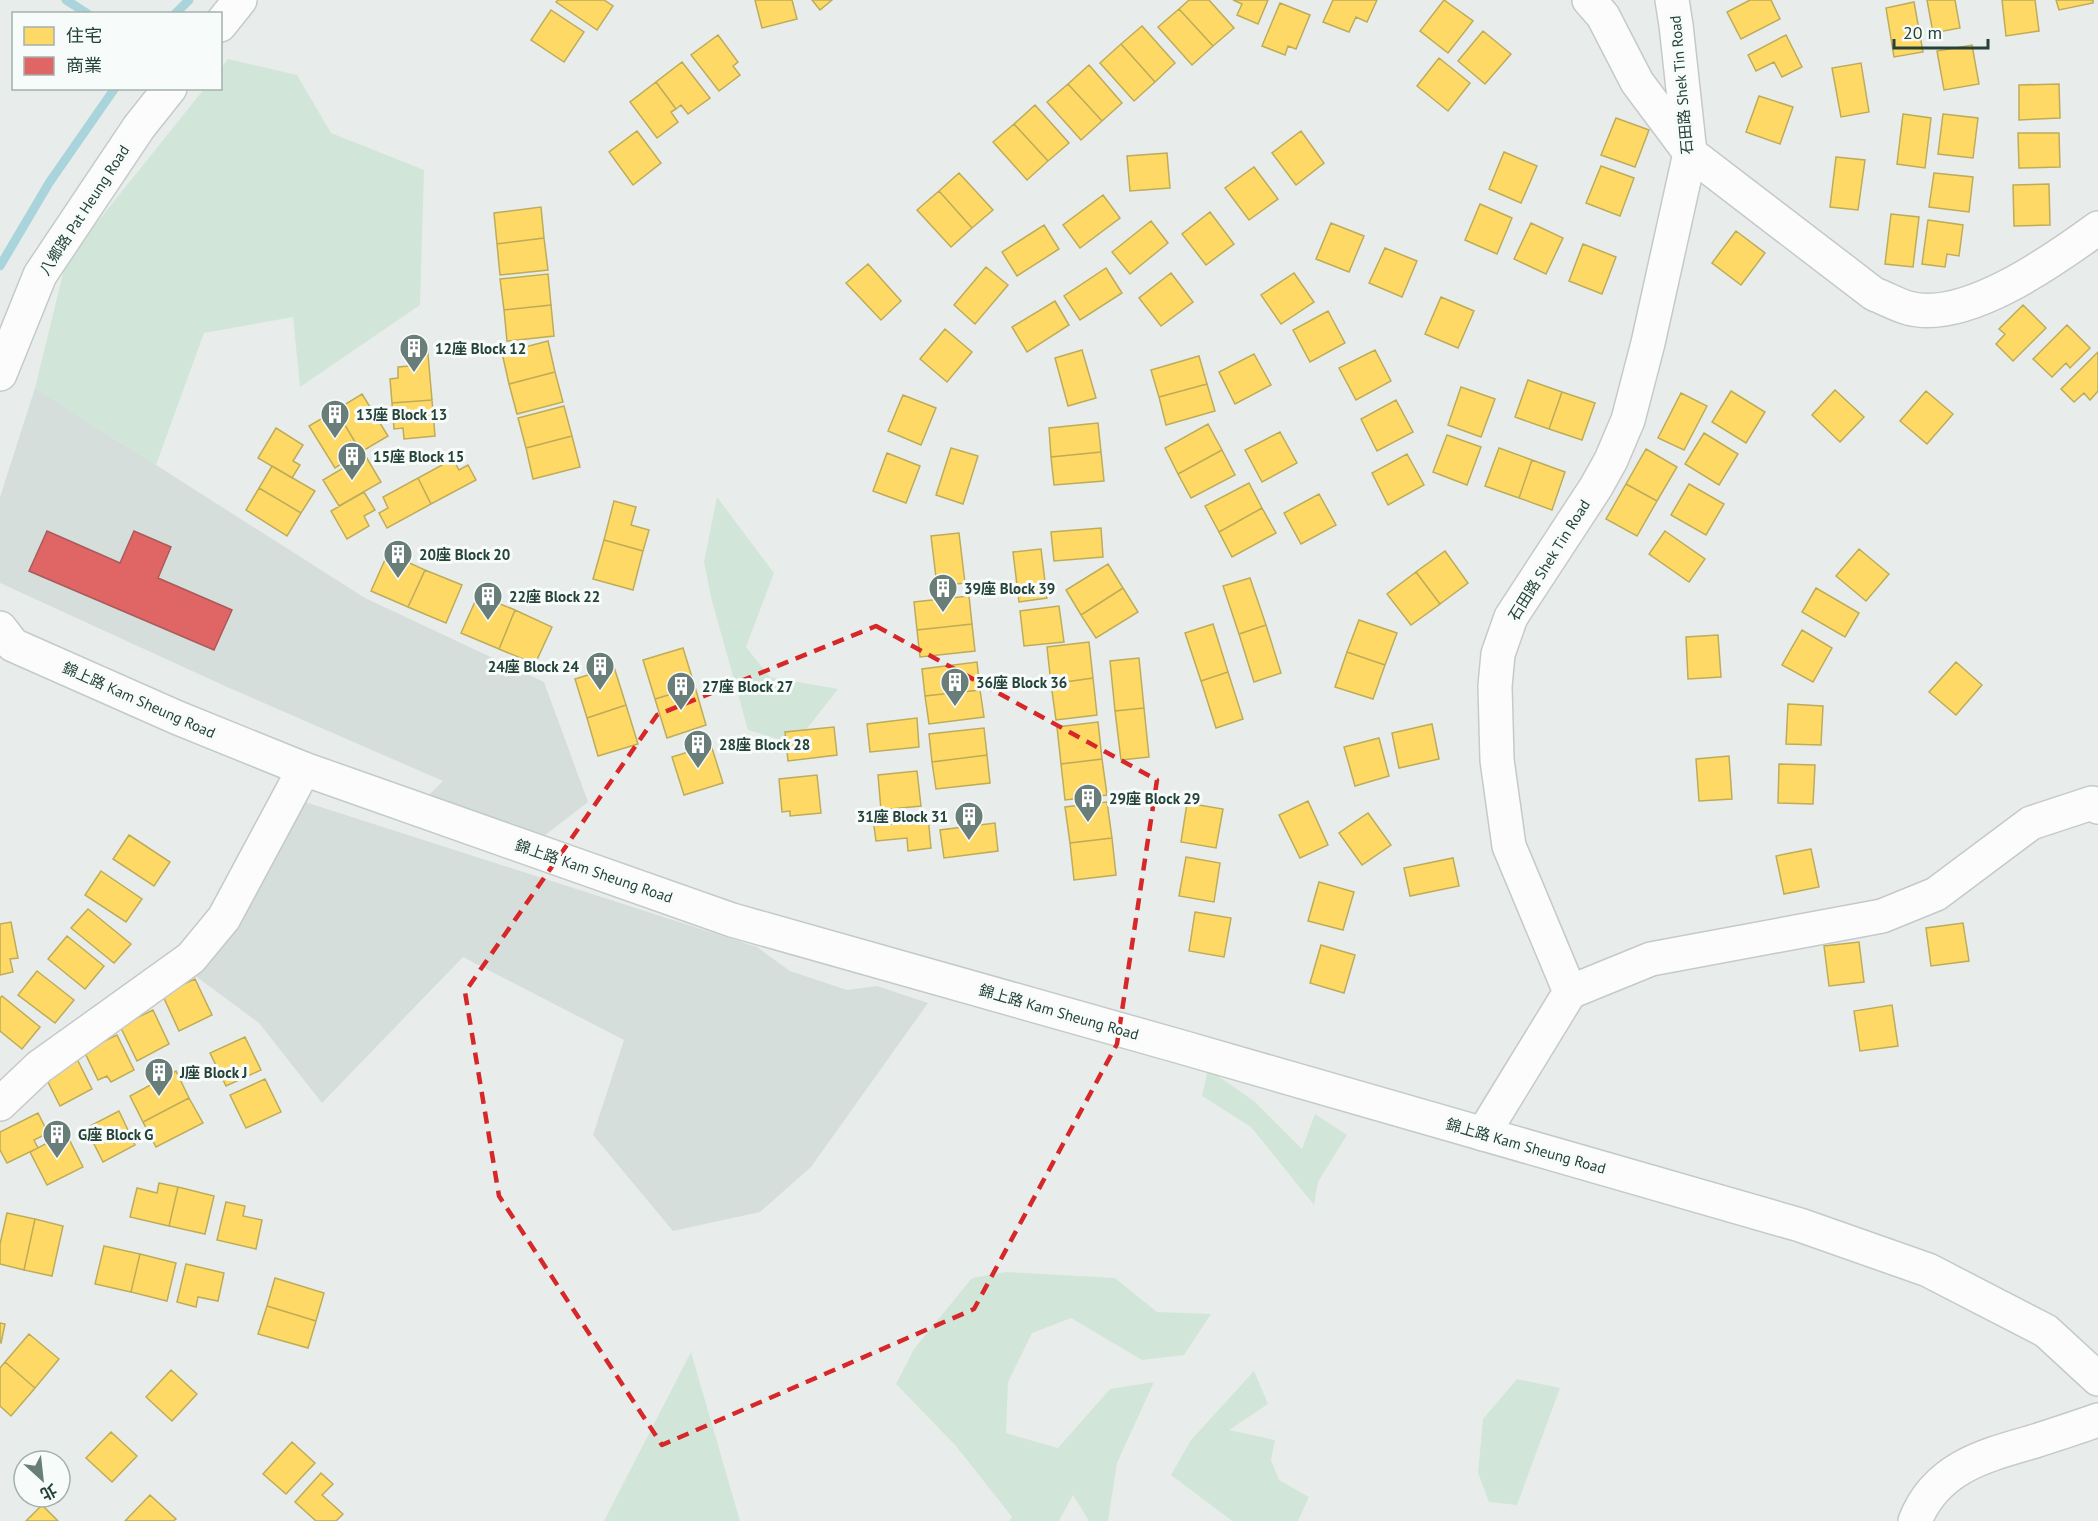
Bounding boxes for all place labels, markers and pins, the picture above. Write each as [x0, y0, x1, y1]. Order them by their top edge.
building icon: 12座 Block 12 [398, 332, 430, 374]
place label: 12座 Block 12 [435, 339, 526, 358]
building icon: 13座 Block 13 [319, 398, 351, 440]
place label: 13座 Block 13 [356, 405, 447, 424]
building icon: 15座 Block 15 [336, 440, 368, 482]
place label: 15座 Block 15 [373, 447, 464, 466]
building icon: 20座 Block 20 [382, 538, 414, 580]
place label: 20座 Block 20 [419, 545, 510, 564]
building icon: 39座 Block 39 [927, 572, 959, 614]
place label: 39座 Block 39 [964, 579, 1055, 598]
building icon: 22座 Block 22 [472, 580, 504, 622]
place label: 22座 Block 22 [509, 587, 600, 606]
building icon: 24座 Block 24 [584, 650, 616, 692]
place label: 24座 Block 24 [488, 657, 579, 676]
building icon: 36座 Block 36 [939, 666, 971, 708]
building icon: 27座 Block 27 [665, 670, 697, 712]
place label: 36座 Block 36 [976, 673, 1067, 692]
place label: 27座 Block 27 [702, 677, 793, 696]
building icon: 28座 Block 28 [682, 728, 714, 770]
place label: 28座 Block 28 [719, 735, 810, 754]
building icon: 29座 Block 29 [1072, 782, 1104, 824]
place label: 29座 Block 29 [1109, 789, 1200, 808]
building icon: 31座 Block 31 [953, 800, 985, 842]
place label: 31座 Block 31 [857, 807, 948, 826]
building icon: J座 Block J [143, 1056, 175, 1098]
place label: J座 Block J [179, 1063, 247, 1082]
building icon: G座 Block G [41, 1118, 73, 1160]
place label: G座 Block G [78, 1125, 153, 1144]

